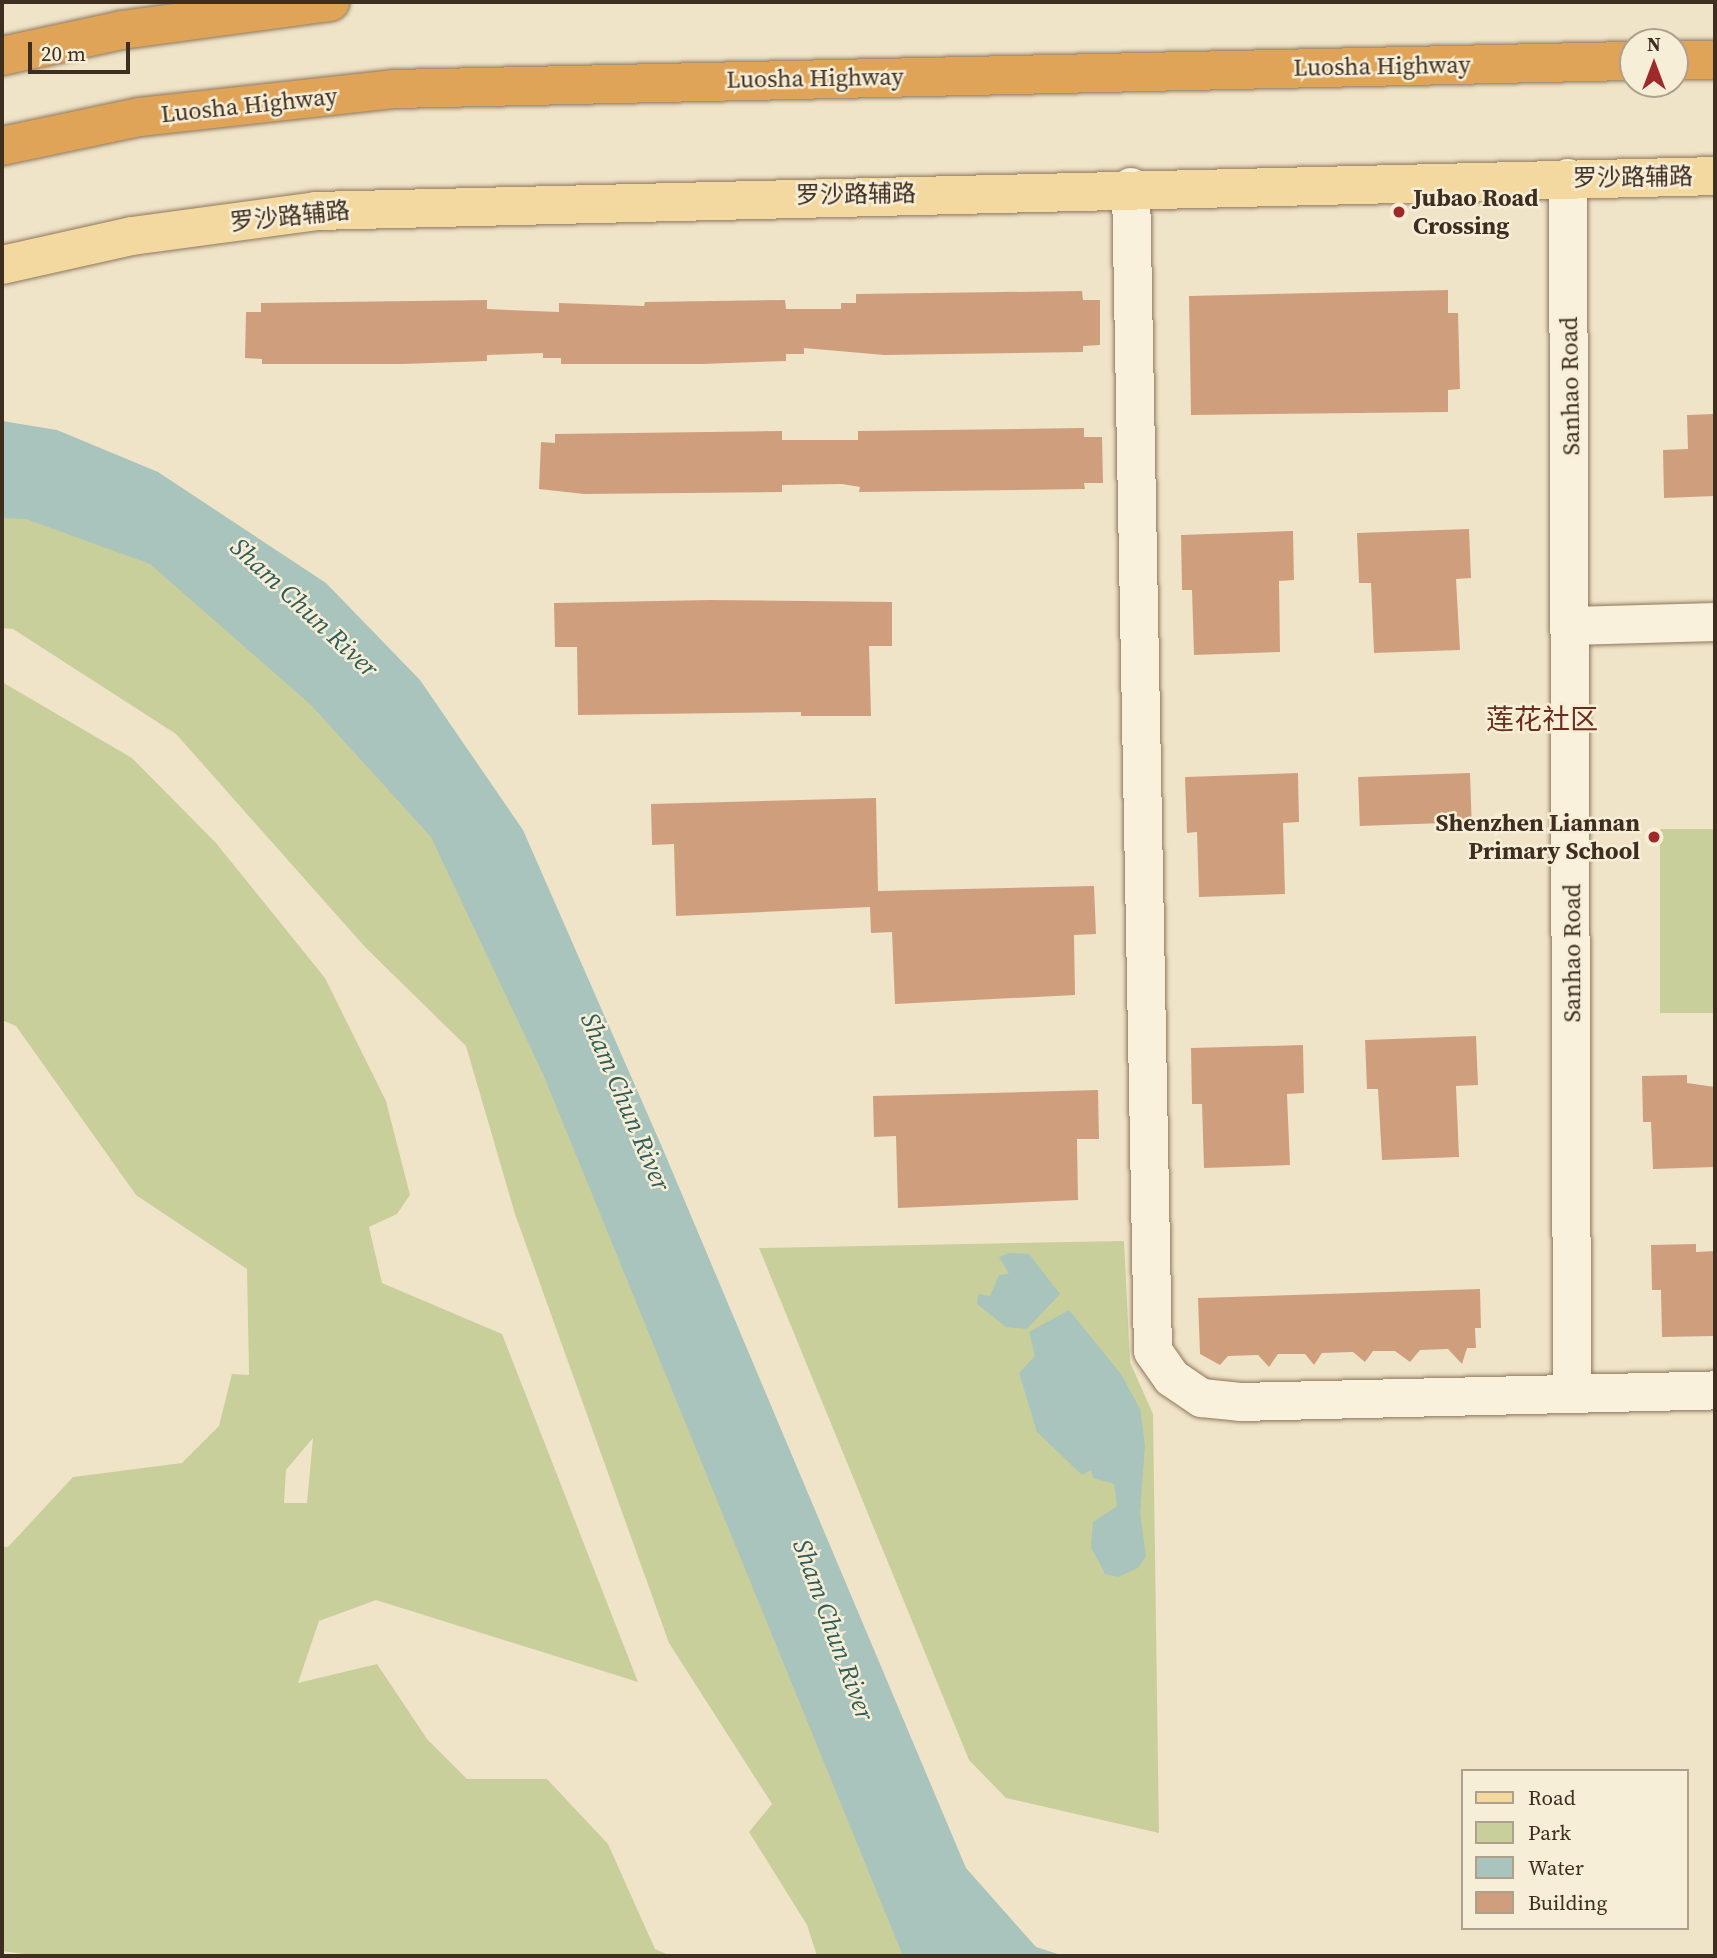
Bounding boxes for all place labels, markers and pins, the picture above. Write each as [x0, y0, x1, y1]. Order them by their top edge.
place label: Jubao Road Crossing [1413, 184, 1538, 240]
marker: Jubao Road Crossing [1391, 204, 1407, 220]
place label: Shenzhen Liannan Primary School [1436, 809, 1640, 865]
marker: Shenzhen Liannan Primary School [1646, 829, 1662, 845]

